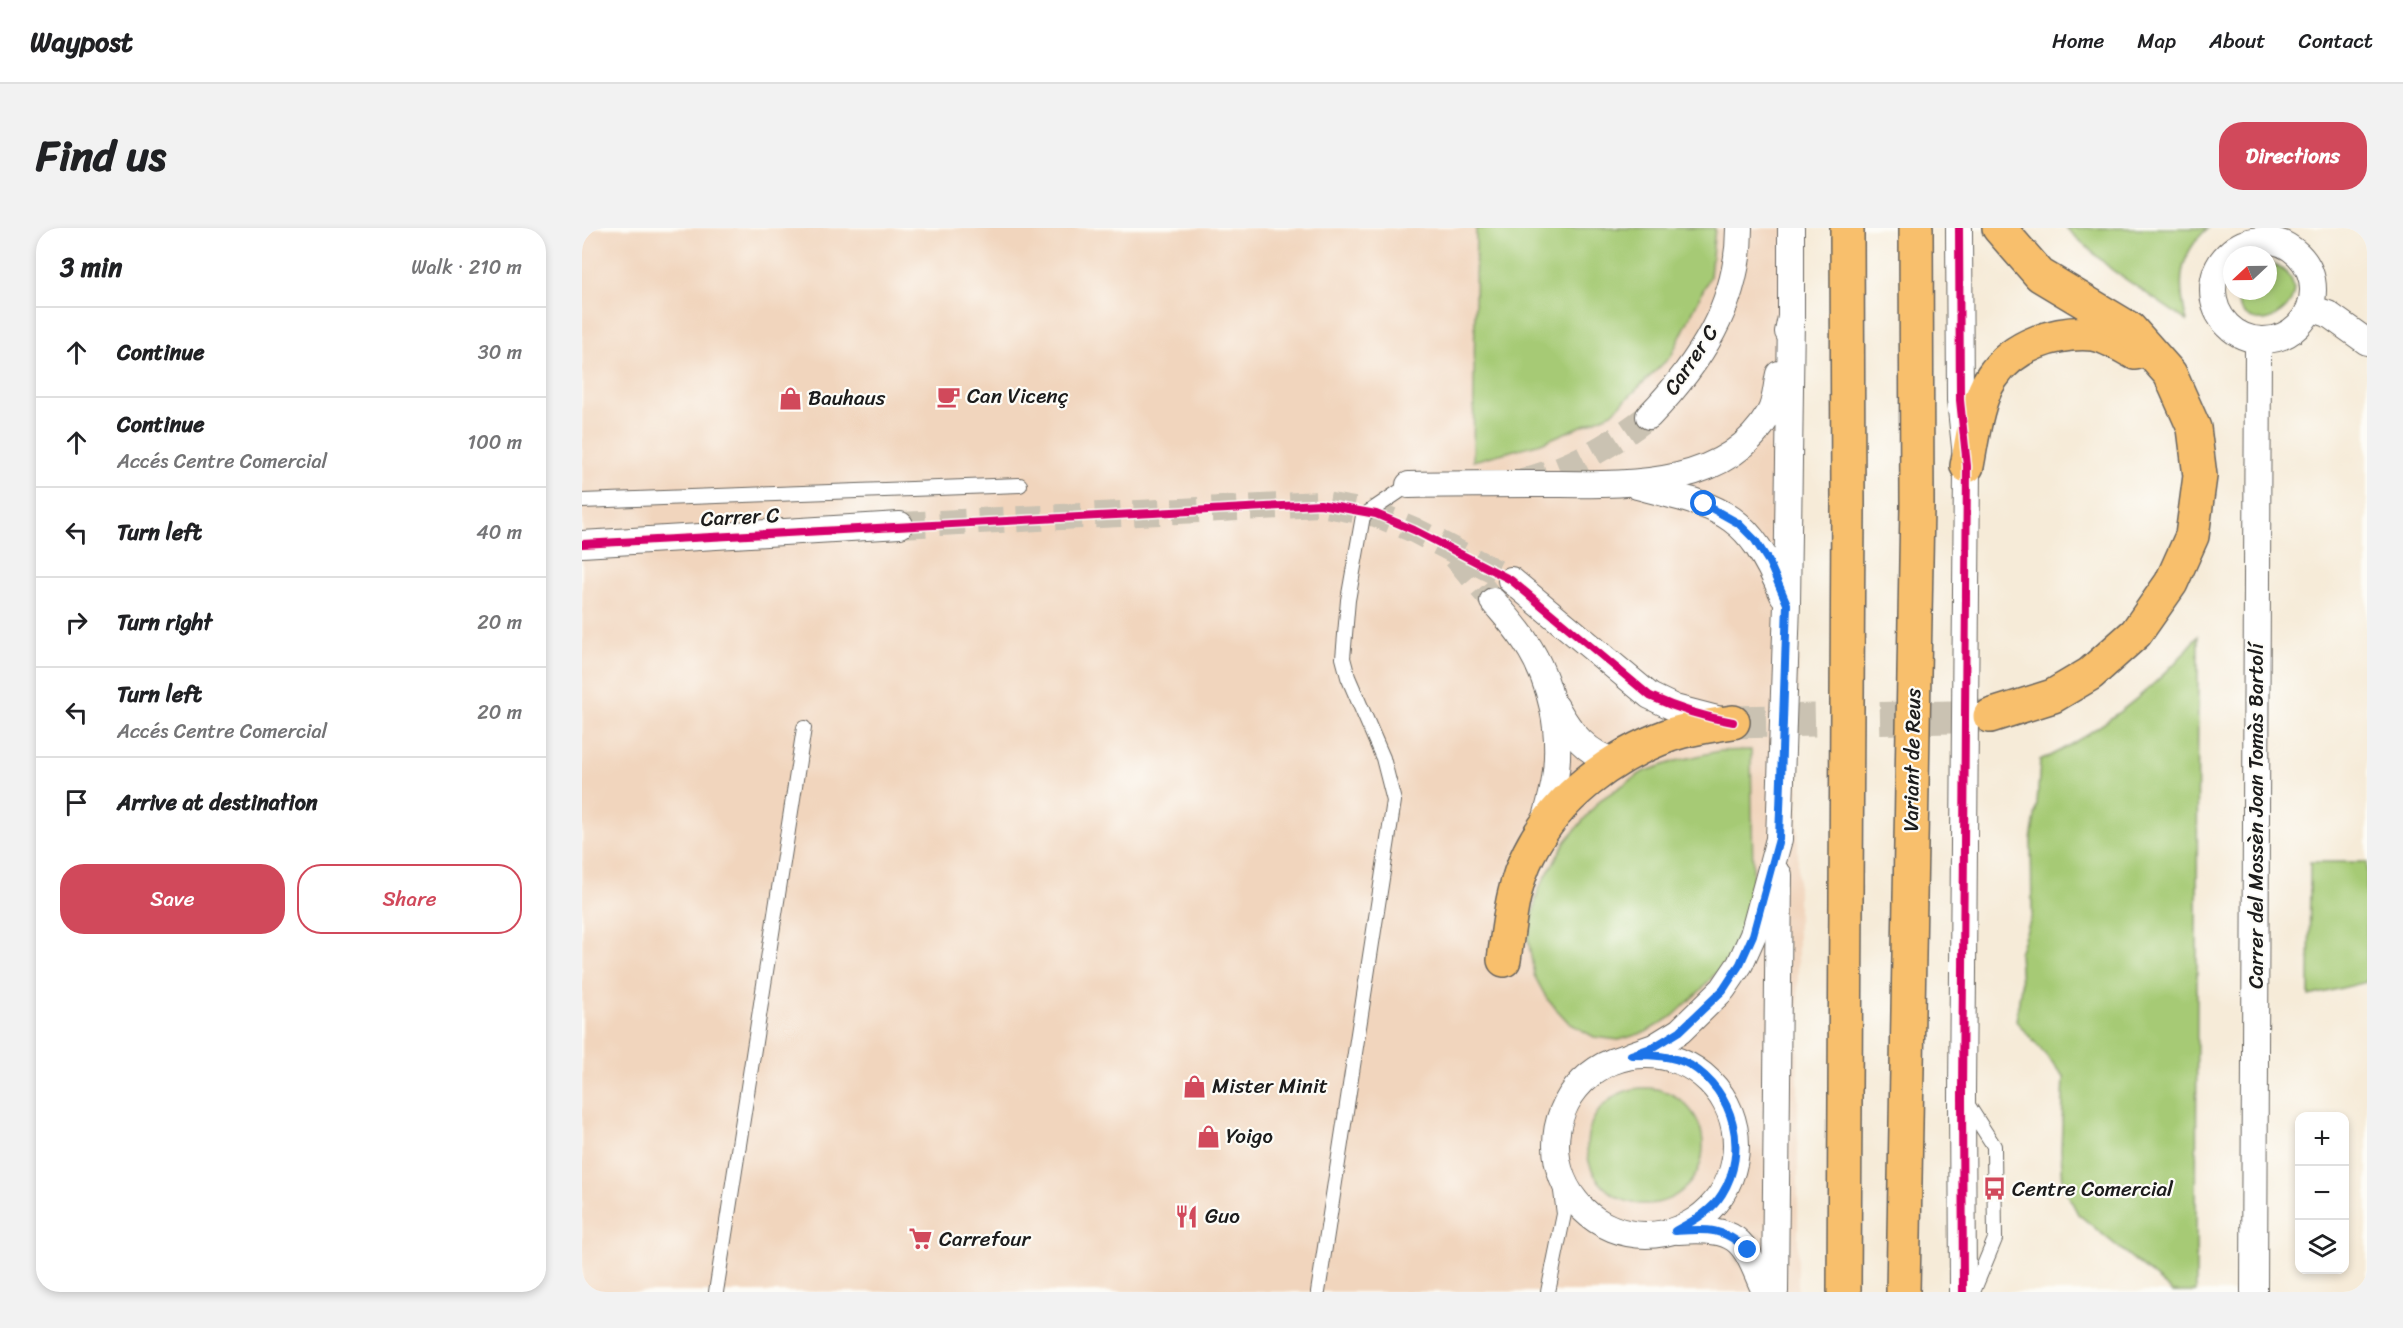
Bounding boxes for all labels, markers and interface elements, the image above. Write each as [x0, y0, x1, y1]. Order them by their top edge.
text: Waypost [30, 17, 133, 66]
text: Home [2052, 22, 2104, 60]
text: Map [2137, 22, 2176, 60]
text: About [2209, 22, 2266, 60]
text: Contact [2299, 22, 2373, 60]
text: Find us [36, 119, 166, 193]
button: Directions [2219, 122, 2367, 190]
text: 3 min [60, 244, 122, 290]
north arrow [2223, 246, 2277, 300]
text: Walk · 210 m [411, 250, 522, 285]
street label: Carrer C [1653, 317, 1729, 403]
text: Continue [117, 333, 205, 372]
text: 30 m [478, 335, 522, 370]
icon: ahead [60, 336, 93, 369]
place label: Can Vicenç [967, 377, 1069, 415]
place label: Bauhaus [808, 379, 886, 417]
cafe icon: Can Vicenç [936, 383, 962, 409]
shop icon: Bauhaus [777, 385, 803, 411]
text: Continue [117, 405, 205, 444]
text: 100 m [468, 425, 522, 460]
icon: ahead [60, 426, 93, 459]
text: Accés Centre Comercial [117, 444, 327, 479]
route start [1690, 490, 1716, 516]
street label: Carrer C [700, 496, 780, 538]
text: Turn left [117, 513, 202, 552]
text: 40 m [476, 515, 522, 550]
icon: left [60, 516, 93, 549]
text: Turn right [117, 603, 212, 642]
text: 20 m [477, 605, 522, 640]
icon: right [60, 606, 93, 639]
street label: Carrer del Mossèn Joan Tomàs Bartolí [2237, 641, 2275, 989]
text: Turn left [117, 675, 202, 714]
street label: Variant de Reus [1892, 688, 1932, 832]
text: 20 m [477, 695, 522, 730]
icon: left [60, 696, 93, 729]
text: Accés Centre Comercial [117, 714, 327, 749]
text: Arrive at destination [117, 783, 318, 822]
icon: arrive [60, 786, 93, 819]
button: Save [60, 864, 285, 934]
button: Share [297, 864, 522, 934]
place label: Mister Minit [1212, 1067, 1328, 1105]
shop icon: Mister Minit [1181, 1073, 1207, 1099]
map controls [2295, 1112, 2349, 1274]
button: + [2295, 1112, 2349, 1166]
place label: Yoigo [1226, 1117, 1273, 1155]
shop icon: Yoigo [1195, 1123, 1221, 1149]
button: − [2295, 1166, 2349, 1220]
place label: Centre Comercial [2012, 1170, 2174, 1208]
bus stop icon: Centre Comercial [1981, 1176, 2007, 1202]
place label: Guo [1205, 1197, 1240, 1235]
restaurant icon: Guo [1174, 1203, 1200, 1229]
place label: Carrefour [939, 1220, 1031, 1258]
button: layers [2295, 1220, 2349, 1274]
supermarket icon: Carrefour [908, 1226, 934, 1252]
route end [1734, 1236, 1760, 1262]

